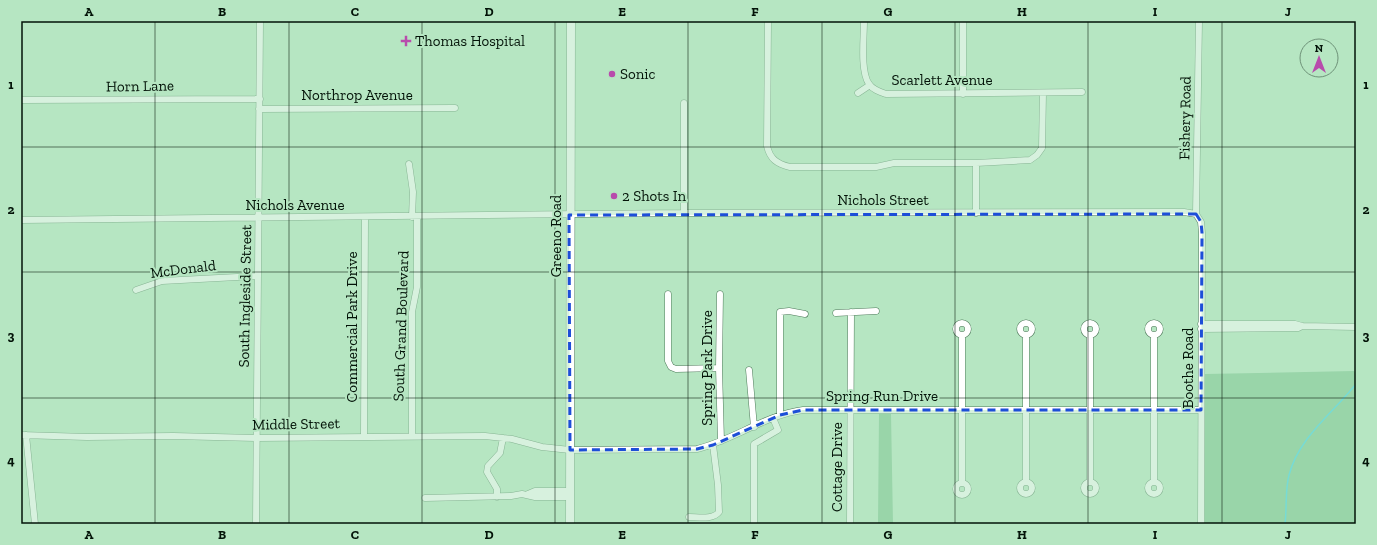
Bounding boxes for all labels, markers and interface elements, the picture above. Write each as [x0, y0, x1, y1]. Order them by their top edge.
text: A [85, 4, 94, 19]
text: B [218, 4, 226, 19]
text: C [351, 4, 359, 19]
text: D [484, 4, 494, 19]
text: E [618, 4, 626, 19]
text: F [751, 4, 759, 19]
text: G [884, 4, 893, 19]
text: H [1017, 4, 1027, 19]
text: I [1153, 4, 1158, 19]
text: J [1285, 4, 1291, 19]
place label: Thomas Hospital [415, 32, 525, 50]
marker: Thomas Hospital [400, 35, 412, 47]
north arrow [1299, 38, 1339, 78]
text: N [1315, 42, 1324, 55]
place label: Sonic [620, 65, 655, 83]
marker: Sonic [607, 69, 617, 79]
street label: Scarlett Avenue [891, 71, 993, 89]
street label: Fishery Road [1175, 75, 1195, 160]
street label: Horn Lane [106, 76, 174, 96]
text: 1 [8, 77, 14, 92]
text: 1 [1363, 77, 1369, 92]
street label: Northrop Avenue [301, 86, 413, 104]
place label: 2 Shots In [622, 187, 687, 205]
marker: 2 Shots In [609, 191, 619, 201]
street label: Nichols Street [837, 191, 929, 209]
street label: Greeno Road [547, 194, 565, 277]
street label: Nichols Avenue [245, 196, 345, 214]
text: 2 [8, 202, 15, 217]
text: 2 [1363, 202, 1370, 217]
street label: South Ingleside Street [235, 224, 255, 368]
street label: South Grand Boulevard [389, 250, 413, 402]
street label: Commercial Park Drive [343, 252, 361, 402]
street label: McDonald [149, 256, 218, 282]
street label: Spring Park Drive [698, 310, 716, 426]
street label: Boothe Road [1179, 327, 1197, 409]
text: 3 [8, 328, 15, 343]
text: 3 [1363, 328, 1370, 343]
street label: Spring Run Drive [826, 387, 938, 405]
street label: Middle Street [252, 414, 341, 434]
street label: Cottage Drive [828, 422, 846, 512]
text: 4 [7, 453, 15, 468]
text: 4 [1362, 453, 1370, 468]
text: A [85, 527, 94, 542]
text: B [218, 527, 226, 542]
text: C [351, 527, 359, 542]
text: D [484, 527, 494, 542]
text: E [618, 527, 626, 542]
text: F [751, 527, 759, 542]
text: G [884, 527, 893, 542]
text: H [1017, 527, 1027, 542]
text: I [1153, 527, 1158, 542]
text: J [1285, 527, 1291, 542]

